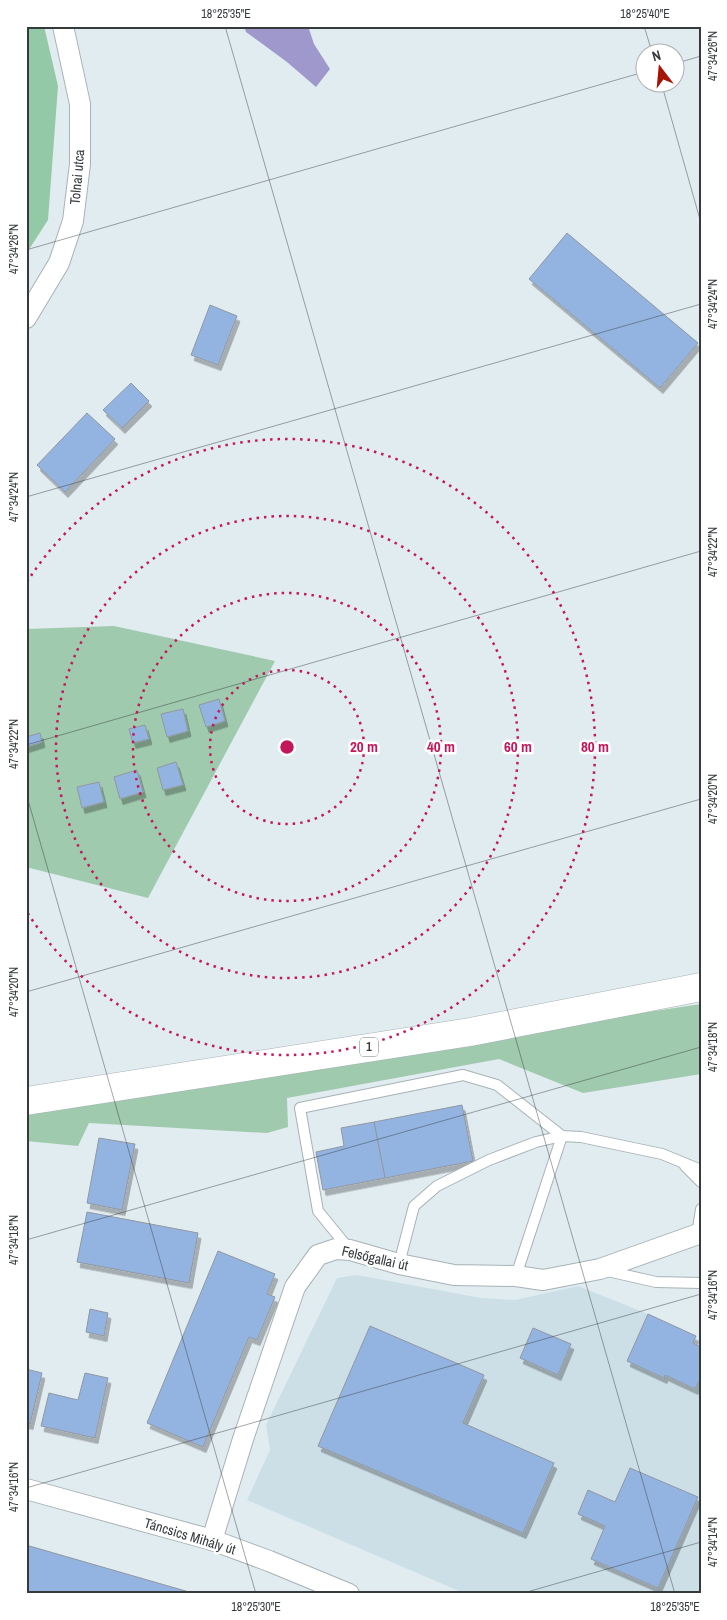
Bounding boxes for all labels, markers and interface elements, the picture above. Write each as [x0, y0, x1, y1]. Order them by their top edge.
text: 18°25'35"E [201, 6, 251, 22]
text: 18°25'40"E [620, 6, 670, 22]
text: 47°34'26"N [705, 31, 721, 81]
north arrow [634, 42, 684, 92]
text: N [650, 46, 663, 65]
street label: Tolnai utca [66, 148, 88, 205]
text: 47°34'26"N [6, 224, 22, 274]
text: 47°34'24"N [705, 279, 721, 329]
text: 47°34'24"N [6, 472, 22, 522]
text: 47°34'22"N [705, 527, 721, 577]
text: 47°34'22"N [6, 719, 22, 769]
text: 20 m [350, 736, 378, 757]
text: 40 m [427, 736, 455, 757]
text: 60 m [504, 736, 532, 757]
text: 80 m [581, 736, 609, 757]
centre of rings [278, 738, 296, 756]
text: 47°34'20"N [705, 774, 721, 824]
text: 47°34'20"N [6, 967, 22, 1017]
text: 47°34'18"N [705, 1022, 721, 1072]
road number: 1 [360, 1038, 378, 1056]
text: 47°34'18"N [6, 1215, 22, 1265]
street label: Felsőgallai út [340, 1242, 410, 1274]
text: 47°34'16"N [705, 1270, 721, 1320]
text: 47°34'16"N [6, 1462, 22, 1512]
street label: Táncsics Mihály út [142, 1514, 238, 1558]
text: 47°34'14"N [705, 1517, 721, 1567]
text: 18°25'30"E [231, 1599, 281, 1615]
text: 18°25'35"E [650, 1599, 700, 1615]

